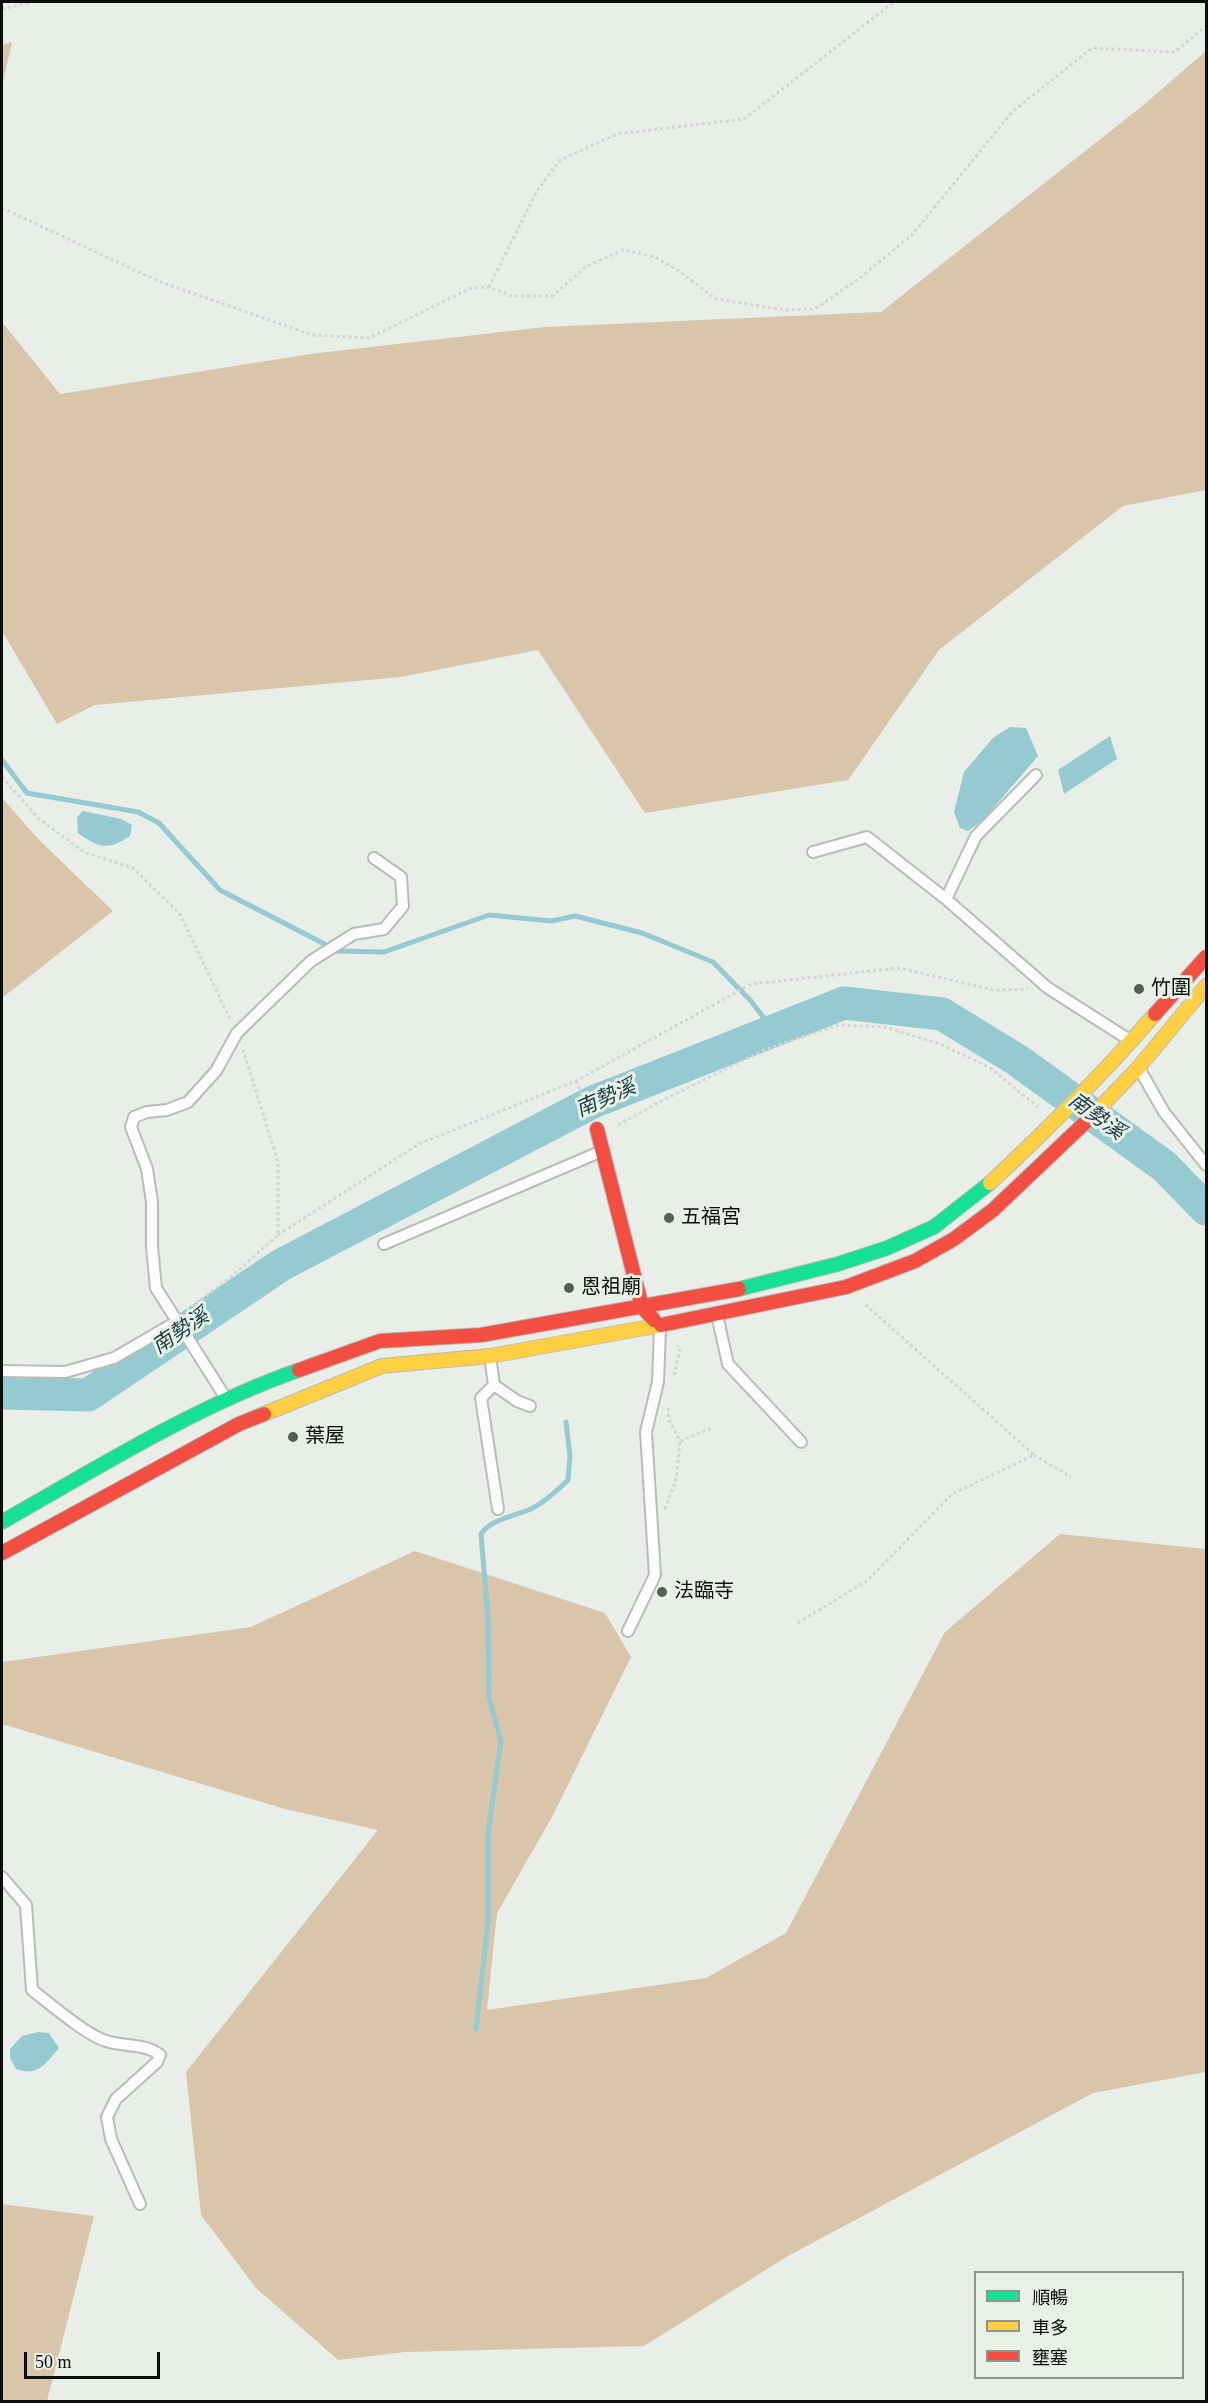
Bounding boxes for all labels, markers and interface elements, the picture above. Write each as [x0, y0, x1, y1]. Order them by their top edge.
place label: 竹圍 [1151, 977, 1191, 1001]
marker: 竹圍 [1132, 982, 1146, 996]
water label: 南勢溪 [572, 1075, 640, 1123]
water label: 南勢溪 [1063, 1088, 1129, 1146]
place label: 五福宮 [681, 1206, 741, 1230]
marker: 五福宮 [662, 1211, 676, 1225]
place label: 恩祖廟 [581, 1276, 641, 1300]
marker: 恩祖廟 [562, 1281, 576, 1295]
water label: 南勢溪 [148, 1304, 214, 1360]
place label: 葉屋 [305, 1425, 345, 1449]
marker: 葉屋 [286, 1430, 300, 1444]
place label: 法臨寺 [674, 1580, 734, 1604]
marker: 法臨寺 [655, 1585, 669, 1599]
legend [974, 2271, 1184, 2379]
text: 順暢 [1032, 2288, 1068, 2308]
text: 車多 [1032, 2318, 1068, 2338]
scale bar [27, 2340, 164, 2378]
text: 壅塞 [1032, 2348, 1068, 2368]
text: 50 m [35, 2352, 72, 2372]

